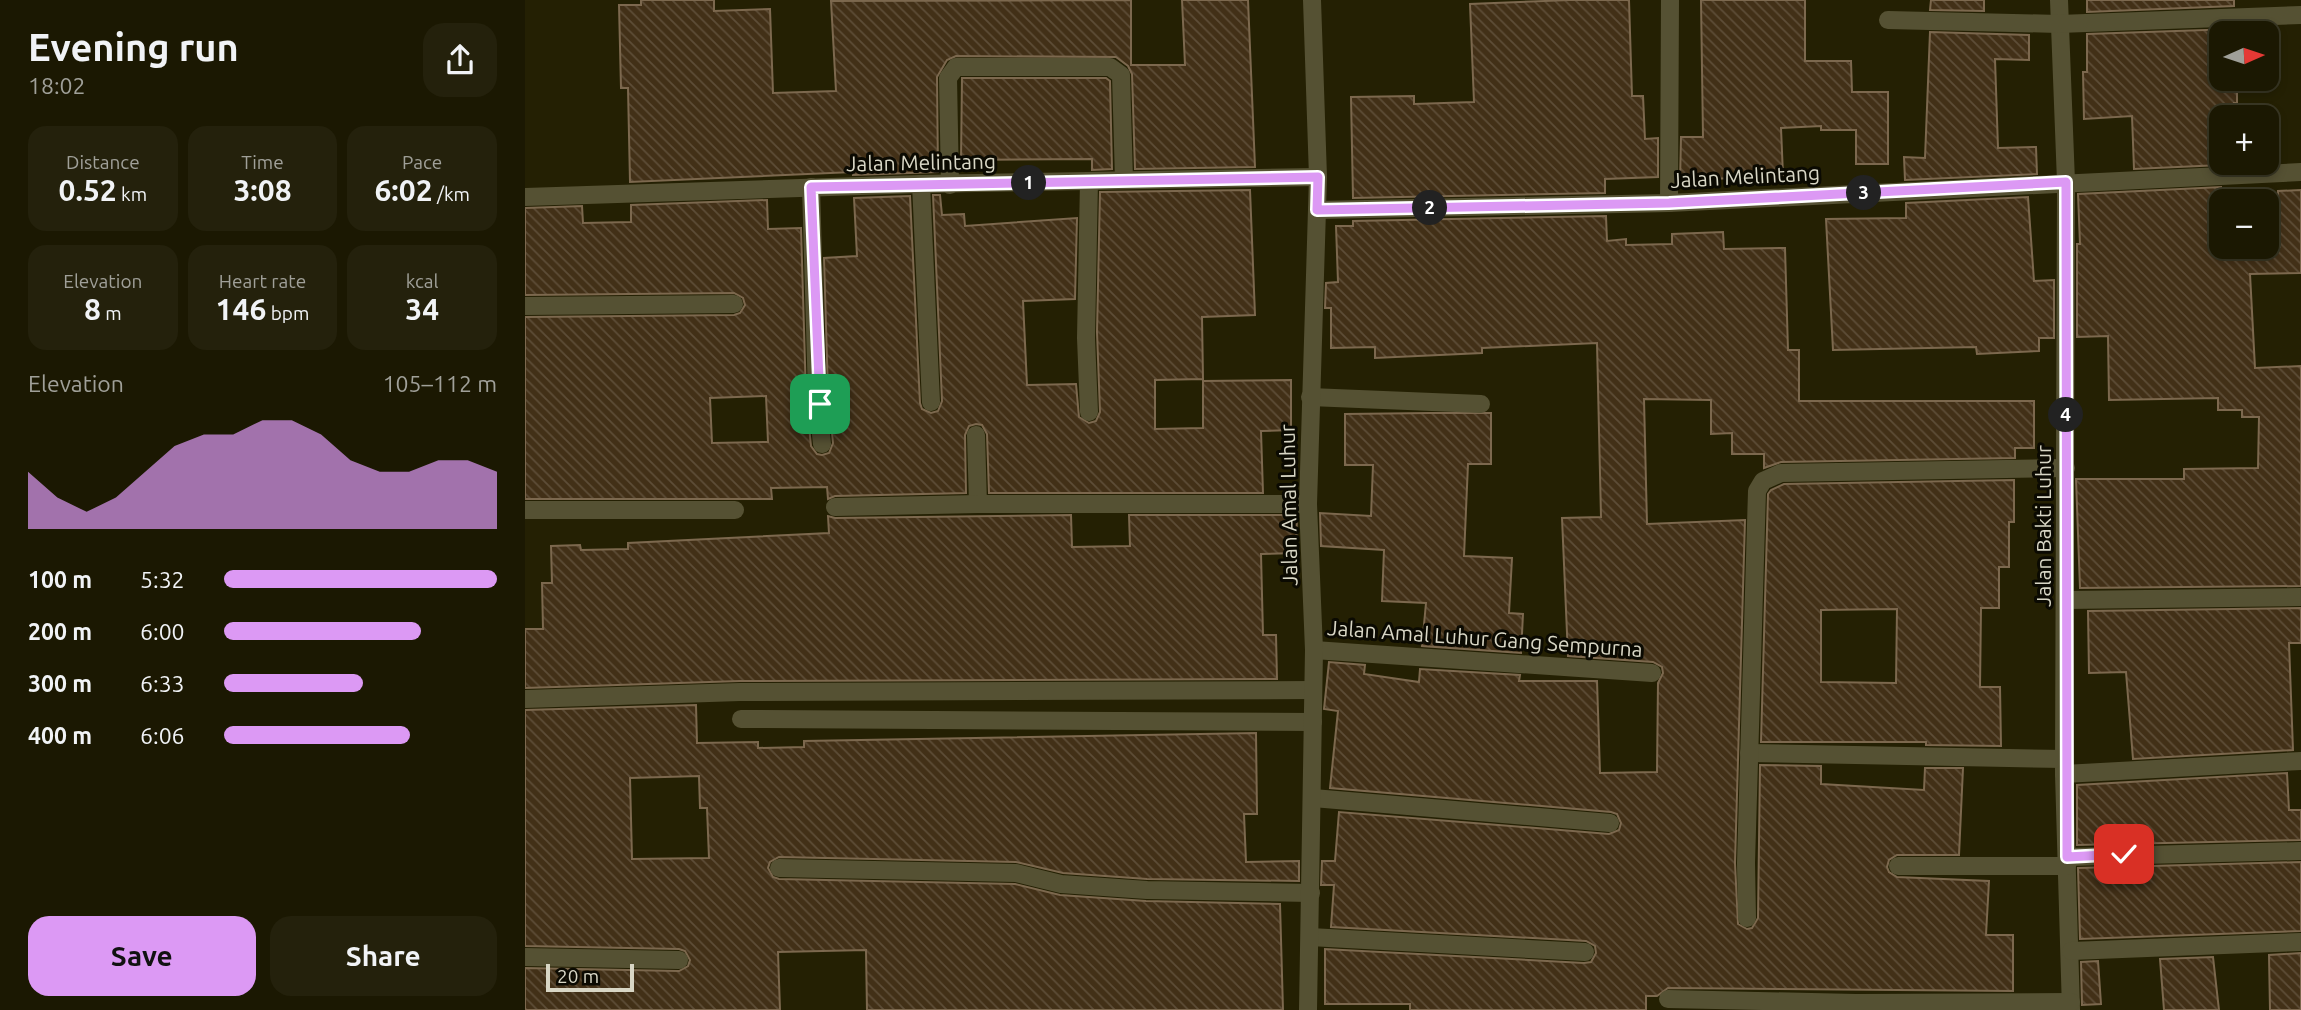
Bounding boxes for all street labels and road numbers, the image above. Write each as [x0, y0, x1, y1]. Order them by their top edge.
street label: Jalan Melintang [846, 149, 996, 175]
street label: Jalan Melintang [1670, 160, 1820, 192]
street label: Jalan Amal Luhur [1275, 424, 1301, 586]
street label: Jalan Bakti Luhur [2031, 445, 2055, 607]
street label: Jalan Amal Luhur Gang Sempurna [1327, 615, 1643, 661]

